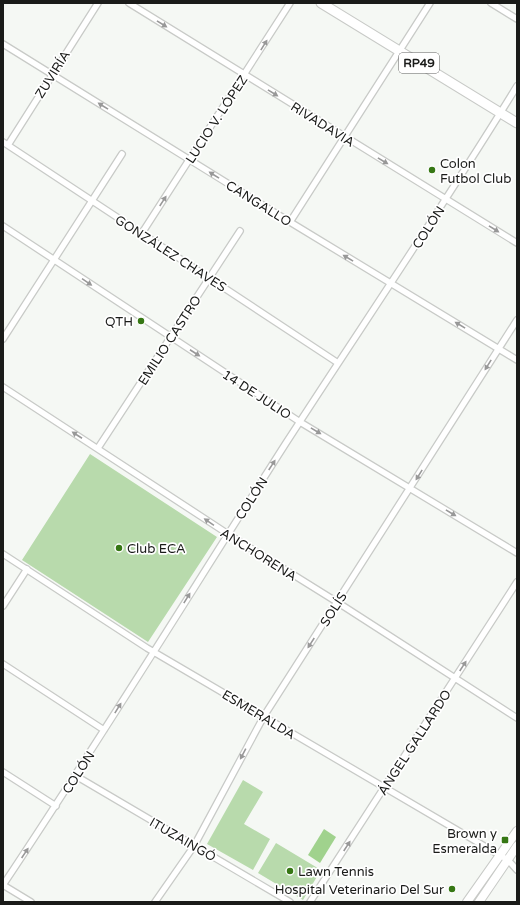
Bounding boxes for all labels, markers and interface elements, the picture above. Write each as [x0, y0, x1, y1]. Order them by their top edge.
one-way arrow [157, 20, 167, 28]
one-way arrow [260, 40, 268, 50]
street label: ZUVIRÍA [32, 47, 74, 101]
road number: RP49 [399, 53, 439, 73]
street label: LUCIO V. LÓPEZ [182, 72, 251, 167]
one-way arrow [267, 89, 278, 97]
street label: RIVADAVIA [288, 99, 358, 151]
one-way arrow [97, 103, 109, 110]
place label: Colon Futbol Club [440, 156, 511, 187]
one-way arrow [378, 157, 388, 165]
marker: Colon Futbol Club [427, 165, 437, 175]
one-way arrow [209, 171, 219, 179]
street label: CANGALLO [223, 177, 294, 230]
one-way arrow [159, 196, 167, 206]
street label: COLÓN [409, 203, 449, 252]
street label: GONZÁLEZ CHAVES [112, 212, 229, 296]
one-way arrow [489, 225, 499, 233]
one-way arrow [342, 254, 354, 261]
one-way arrow [81, 278, 93, 285]
street label: EMILIO CASTRO [135, 293, 205, 388]
place label: QTH [105, 314, 133, 330]
marker: QTH [136, 316, 146, 326]
one-way arrow [454, 321, 466, 328]
one-way arrow [189, 350, 201, 357]
one-way arrow [485, 359, 492, 371]
street label: 14 DE JULIO [219, 367, 294, 423]
one-way arrow [310, 428, 322, 435]
one-way arrow [72, 431, 83, 439]
one-way arrow [269, 459, 276, 471]
one-way arrow [416, 469, 423, 481]
street label: COLÓN [232, 474, 272, 523]
one-way arrow [445, 510, 457, 517]
one-way arrow [204, 518, 214, 526]
street label: ANCHORENA [217, 525, 300, 585]
place label: Club ECA [127, 541, 186, 557]
marker: Club ECA [114, 543, 124, 553]
street label: SOLÍS [317, 589, 351, 630]
one-way arrow [183, 593, 191, 603]
one-way arrow [307, 638, 315, 648]
one-way arrow [459, 660, 466, 672]
street label: ESMERALDA [219, 687, 298, 743]
street label: ÁNGEL GALLARDO [375, 687, 455, 798]
one-way arrow [114, 703, 122, 713]
street label: COLÓN [59, 748, 99, 797]
one-way arrow [240, 748, 246, 760]
street label: ITUZAINGÓ [146, 814, 219, 865]
place label: Brown y Esmeralda [432, 826, 497, 857]
marker: Brown y Esmeralda [500, 835, 510, 845]
one-way arrow [343, 840, 350, 852]
one-way arrow [21, 847, 29, 858]
place label: Lawn Tennis [298, 864, 374, 880]
marker: Lawn Tennis [285, 866, 295, 876]
place label: Hospital Veterinario Del Sur [275, 882, 444, 898]
marker: Hospital Veterinario Del Sur [447, 884, 457, 894]

